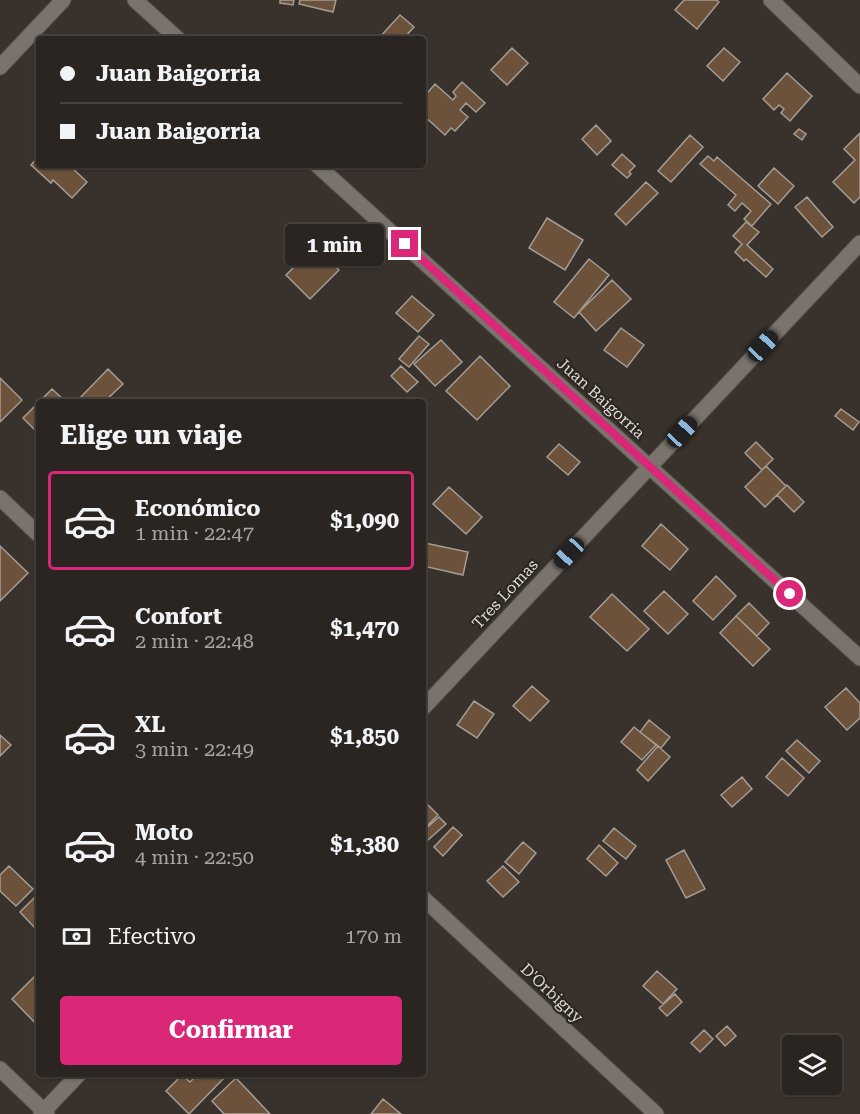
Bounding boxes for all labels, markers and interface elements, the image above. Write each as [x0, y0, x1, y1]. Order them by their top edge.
text: Juan Baigorria [96, 61, 260, 86]
text: Juan Baigorria [96, 119, 260, 144]
callout: 1 min [285, 223, 384, 265]
route end [391, 230, 418, 257]
text: 1 min [307, 233, 362, 257]
car [744, 327, 782, 365]
street label: Juan Baigorria [553, 354, 649, 443]
car [663, 413, 701, 451]
text: Elige un viaje [60, 419, 242, 451]
icon: car [63, 494, 117, 548]
text: Económico [135, 496, 261, 521]
text: $1,090 [330, 508, 399, 533]
text: 1 min · 22:47 [135, 521, 254, 545]
car [550, 534, 588, 572]
street label: Tres Lomas [468, 555, 542, 633]
route start [776, 580, 803, 607]
icon: car [63, 602, 117, 656]
text: Confort [135, 604, 222, 629]
text: $1,470 [330, 616, 399, 641]
text: 2 min · 22:48 [135, 629, 254, 653]
icon: car [63, 710, 117, 764]
text: XL [135, 712, 165, 737]
text: $1,850 [330, 724, 399, 749]
text: 3 min · 22:49 [135, 737, 254, 761]
icon: car [63, 818, 117, 872]
text: Moto [135, 820, 193, 845]
text: $1,380 [330, 832, 399, 857]
text: 4 min · 22:50 [135, 845, 254, 869]
icon: cash [60, 920, 93, 953]
text: Efectivo [108, 924, 196, 949]
text: 170 m [345, 924, 402, 948]
street label: D'Orbigny [517, 959, 588, 1027]
button: Confirmar [60, 996, 402, 1065]
map controls [782, 1035, 842, 1095]
button: layers [782, 1035, 842, 1095]

